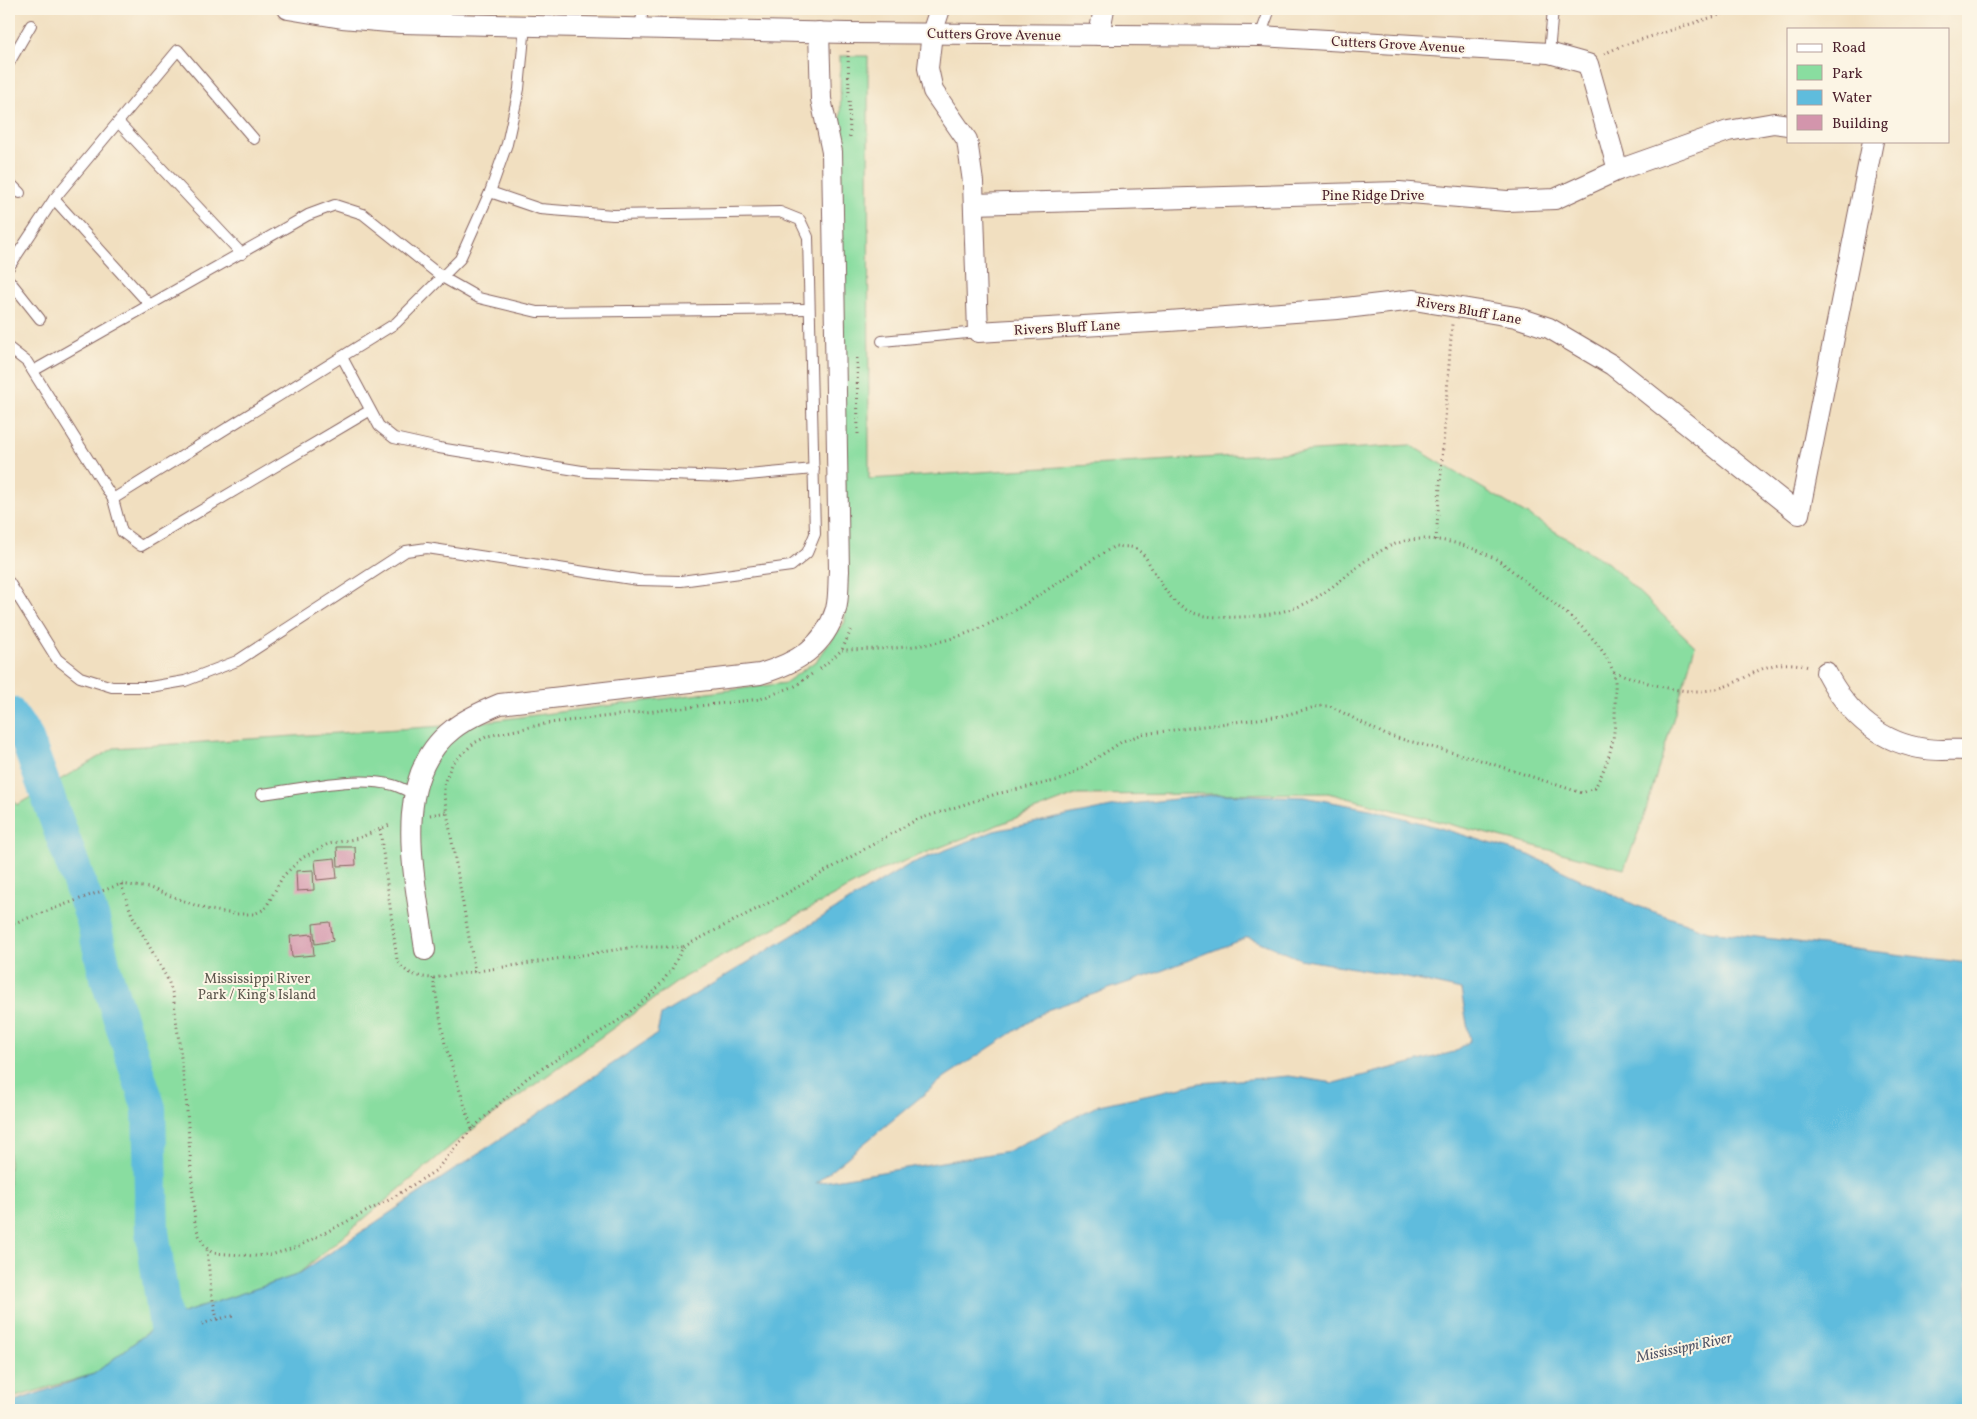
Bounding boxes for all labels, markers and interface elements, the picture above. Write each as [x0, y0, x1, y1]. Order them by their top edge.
street label: Cutters Grove Avenue [927, 25, 1061, 46]
legend [1787, 28, 1950, 142]
street label: Cutters Grove Avenue [1331, 33, 1466, 59]
text: Road [1832, 38, 1866, 59]
text: Park [1832, 64, 1863, 85]
text: Water [1832, 88, 1872, 109]
text: Building [1832, 114, 1889, 135]
street label: Pine Ridge Drive [1322, 187, 1425, 206]
street label: Rivers Bluff Lane [1415, 293, 1523, 330]
street label: Rivers Bluff Lane [1013, 316, 1121, 341]
park label: Mississippi River Park / King's Island [198, 970, 316, 1005]
water label: Mississippi River [1634, 1328, 1734, 1369]

